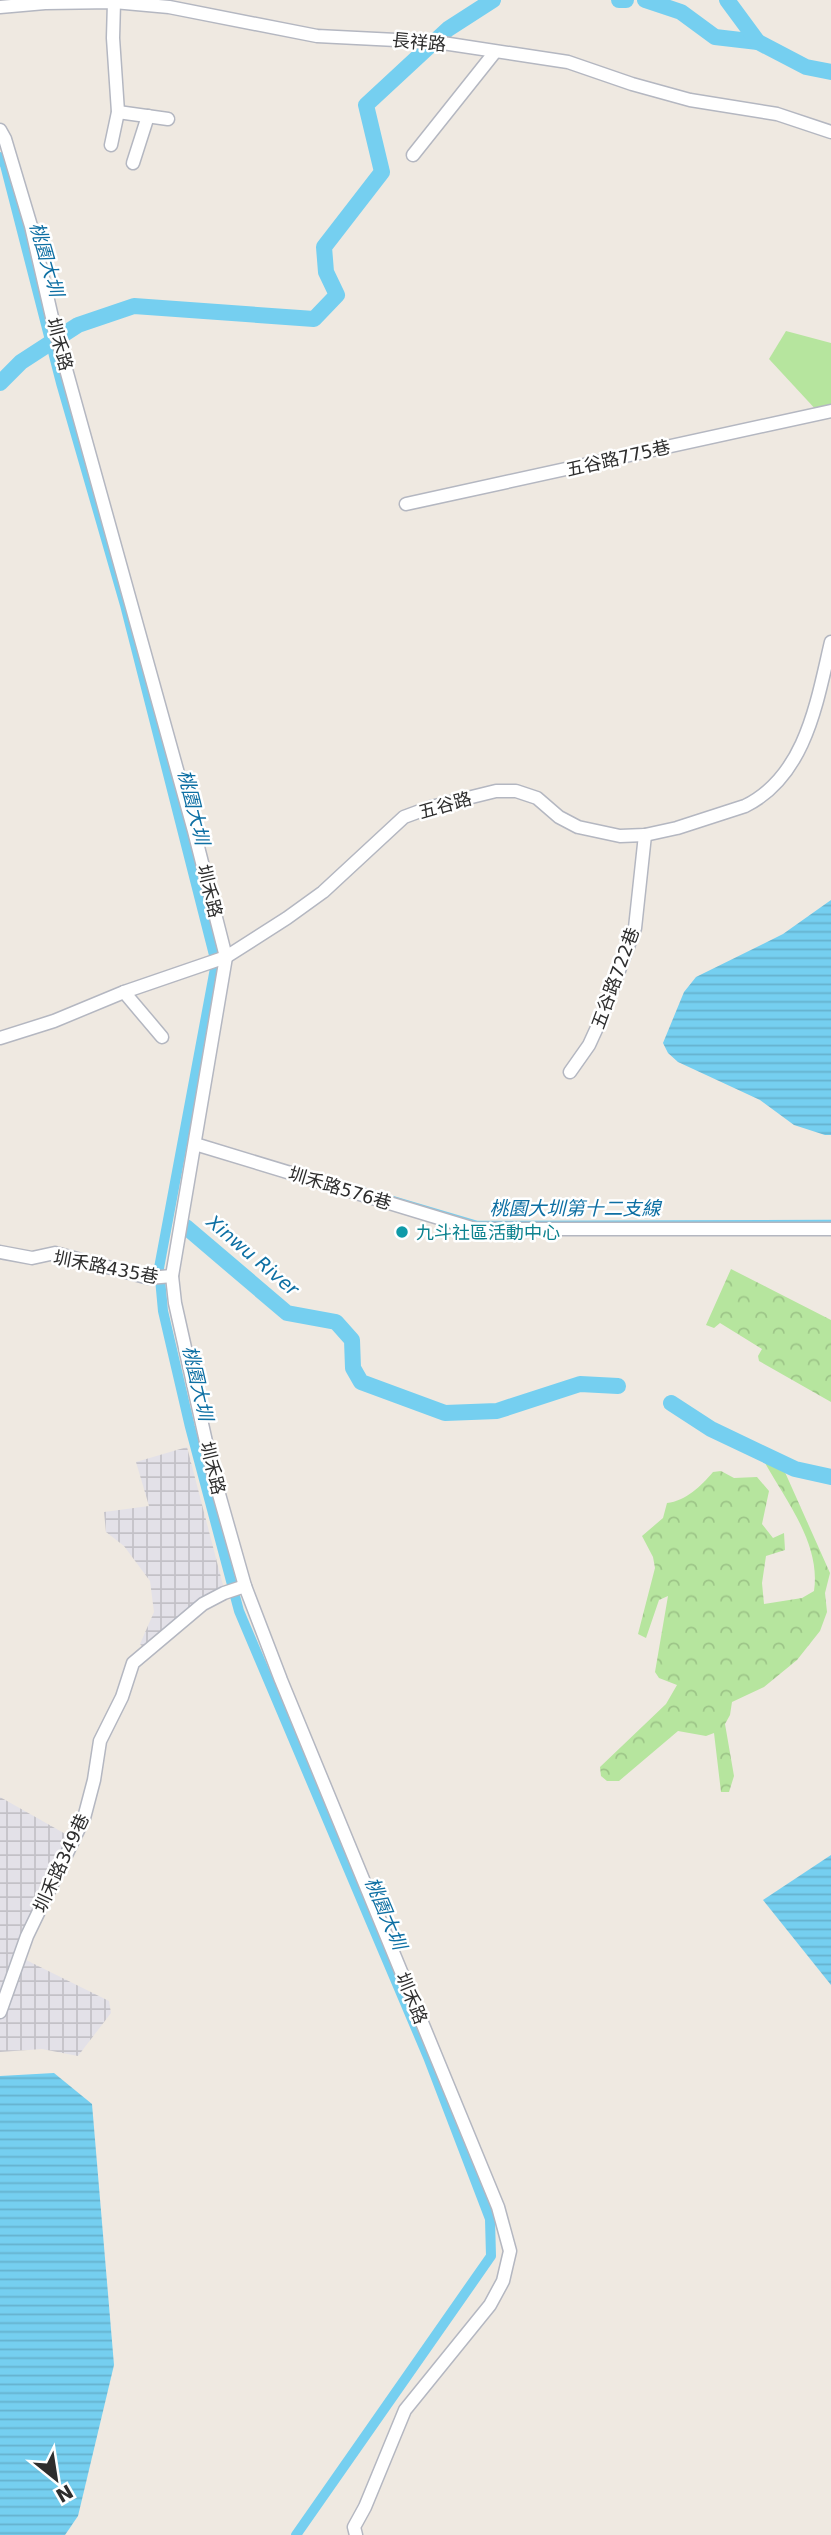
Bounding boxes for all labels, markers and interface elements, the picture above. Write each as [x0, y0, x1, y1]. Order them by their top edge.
street label: 長祥路 [391, 29, 447, 55]
water label: 桃園大圳 [26, 219, 69, 301]
street label: 圳禾路 [43, 315, 77, 373]
street label: 五谷路775巷 [564, 436, 672, 480]
water label: 桃園大圳 [174, 767, 215, 849]
street label: 五谷路 [416, 787, 474, 823]
street label: 圳禾路 [193, 862, 227, 920]
street label: 五谷路722巷 [587, 924, 643, 1032]
street label: 圳禾路576巷 [286, 1162, 394, 1214]
water label: 桃園大圳第十二支線 [489, 1197, 662, 1219]
water label: Xinwu River [202, 1210, 304, 1301]
place label: 九斗社區活動中心 [416, 1222, 560, 1243]
marker: 九斗社區活動中心 [394, 1224, 410, 1240]
street label: 圳禾路435巷 [52, 1247, 160, 1287]
water label: 桃園大圳 [179, 1343, 218, 1425]
street label: 圳禾路 [196, 1439, 230, 1497]
street label: 圳禾路349巷 [29, 1810, 93, 1916]
water label: 桃園大圳 [361, 1874, 412, 1955]
street label: 圳禾路 [392, 1969, 432, 2027]
north arrow [21, 2444, 91, 2514]
text: N [52, 2480, 77, 2507]

